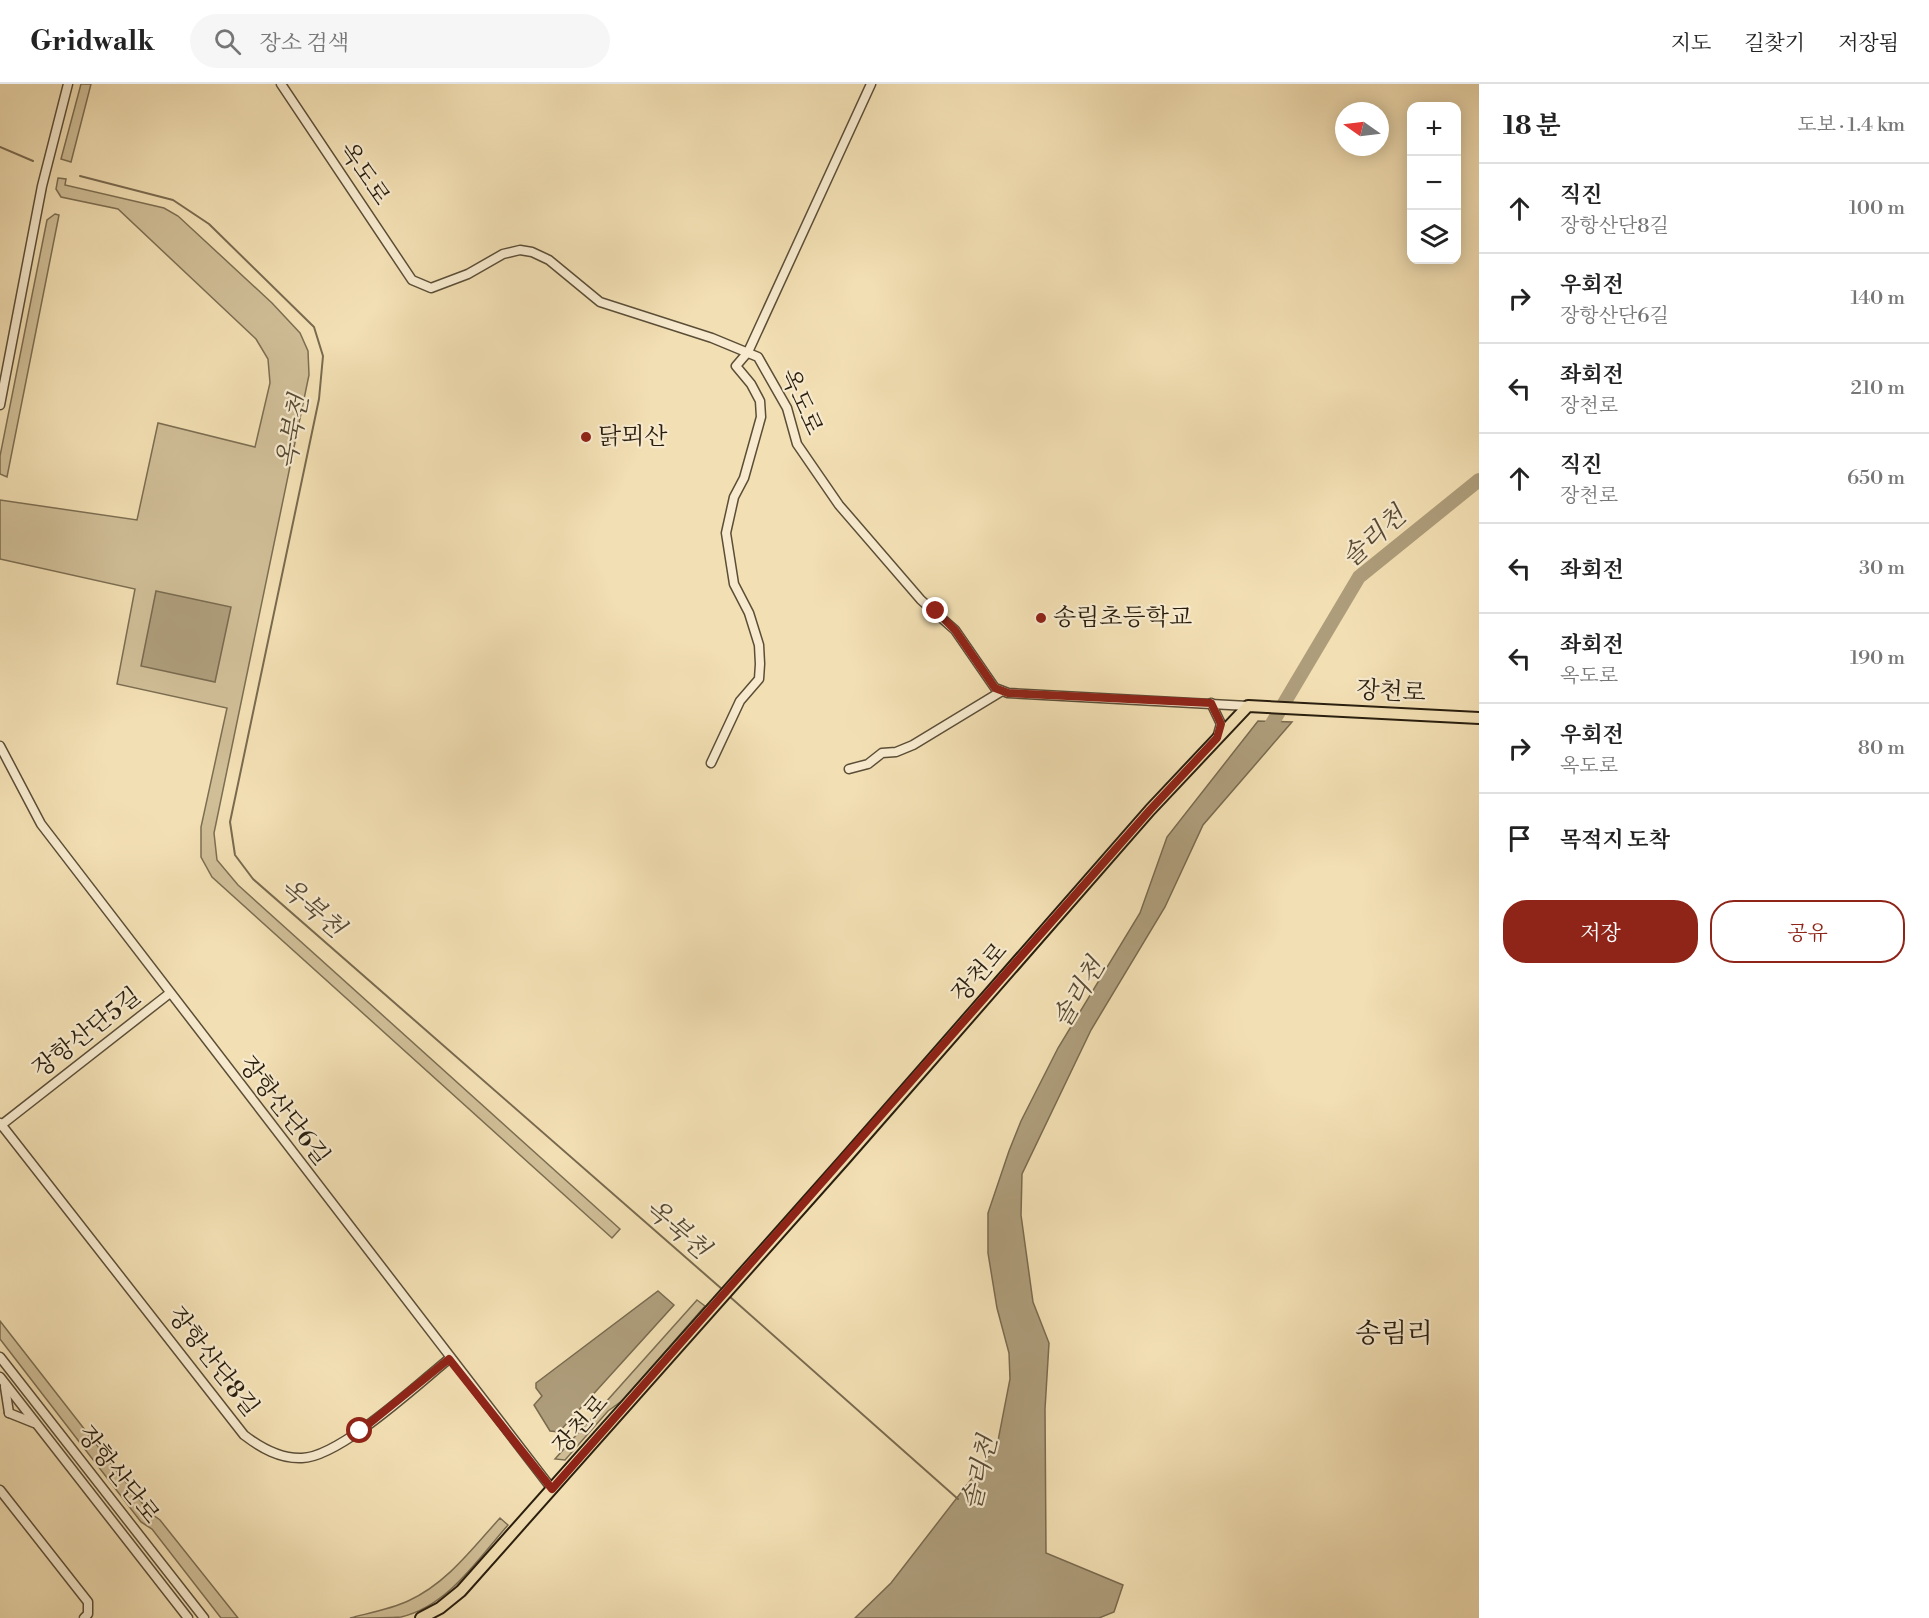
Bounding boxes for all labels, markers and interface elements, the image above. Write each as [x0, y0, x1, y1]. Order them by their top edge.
search box [190, 14, 610, 68]
text: Gridwalk [30, 24, 154, 59]
icon: search [211, 25, 244, 58]
text: 장소 검색 [259, 30, 349, 57]
text: 지도 [1671, 31, 1711, 57]
text: 길찾기 [1744, 31, 1805, 57]
text: 저장됨 [1838, 31, 1899, 57]
north arrow [1335, 102, 1389, 156]
map controls [1407, 102, 1461, 264]
button: + [1407, 102, 1461, 156]
text: 18 분 [1503, 110, 1561, 142]
text: 도보 · 1.4 km [1797, 113, 1905, 138]
street label: 옥도로 [332, 137, 396, 211]
button: − [1407, 156, 1461, 210]
text: 직진 [1560, 182, 1603, 209]
icon: ahead [1503, 192, 1536, 225]
text: 100 m [1849, 196, 1905, 221]
button: layers [1407, 210, 1461, 264]
text: 장항산단8길 [1560, 214, 1669, 239]
text: 우회전 [1560, 272, 1624, 299]
icon: right [1503, 282, 1536, 315]
text: 140 m [1850, 286, 1905, 311]
text: 장항산단6길 [1560, 304, 1669, 329]
text: 좌회전 [1560, 362, 1624, 389]
street label: 옥도로 [773, 364, 829, 440]
icon: left [1503, 372, 1536, 405]
text: 210 m [1850, 376, 1905, 401]
water label: 옥북천 [270, 390, 316, 472]
text: 장천로 [1560, 394, 1618, 419]
place label: 닭뫼산 [598, 422, 668, 452]
marker: 닭뫼산 [579, 430, 593, 444]
text: 직진 [1560, 452, 1603, 479]
icon: ahead [1503, 462, 1536, 495]
text: 650 m [1847, 466, 1905, 491]
text: 장천로 [1560, 484, 1618, 509]
water label: 솔리천 [1335, 499, 1414, 574]
icon: left [1503, 552, 1536, 585]
text: 30 m [1859, 556, 1905, 581]
text: 좌회전 [1560, 557, 1624, 584]
route end [922, 597, 948, 623]
place label: 송림초등학교 [1053, 603, 1192, 633]
marker: 송림초등학교 [1034, 611, 1048, 625]
text: 좌회전 [1560, 632, 1624, 659]
icon: left [1503, 642, 1536, 675]
text: 190 m [1850, 646, 1905, 671]
text: 옥도로 [1560, 664, 1618, 689]
street label: 장천로 [1355, 675, 1427, 709]
text: 우회전 [1560, 722, 1624, 749]
icon: right [1503, 732, 1536, 765]
text: 80 m [1858, 736, 1905, 761]
text: 옥도로 [1560, 754, 1618, 779]
icon: arrive [1503, 822, 1536, 855]
text: 목적지 도착 [1560, 827, 1670, 854]
water label: 옥북천 [273, 871, 352, 946]
button: 저장 [1503, 900, 1698, 963]
button: 공유 [1710, 900, 1905, 963]
street label: 장천로 [946, 937, 1014, 1009]
water label: 솔리천 [1046, 951, 1113, 1034]
street label: 장항산단5길 [27, 981, 147, 1085]
street label: 장항산단6길 [232, 1050, 336, 1172]
water label: 옥북천 [638, 1192, 717, 1267]
street label: 장항산단8길 [161, 1301, 265, 1423]
district label: 송림리 [1355, 1317, 1433, 1351]
street label: 장천로 [547, 1389, 615, 1461]
route start [346, 1417, 372, 1443]
street label: 장항산단로 [70, 1420, 166, 1530]
water label: 솔리천 [955, 1431, 1005, 1513]

